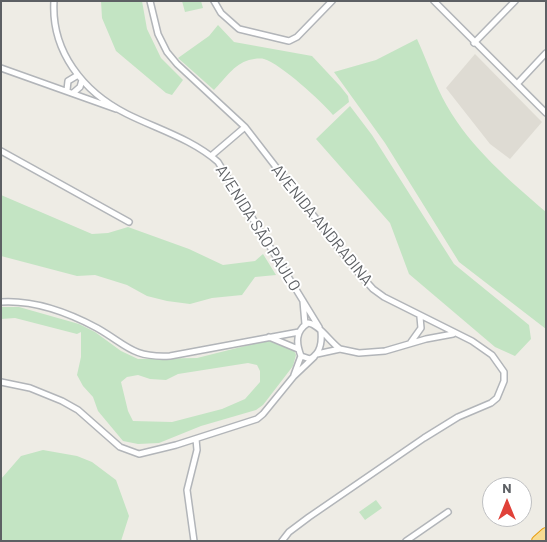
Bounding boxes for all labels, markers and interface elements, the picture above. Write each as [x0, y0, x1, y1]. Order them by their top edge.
street label: AVENIDA SÃO PAULO [211, 161, 305, 295]
street label: AVENIDA ANDRADINA [267, 161, 377, 289]
north arrow [482, 477, 532, 527]
text: N [502, 479, 512, 496]

